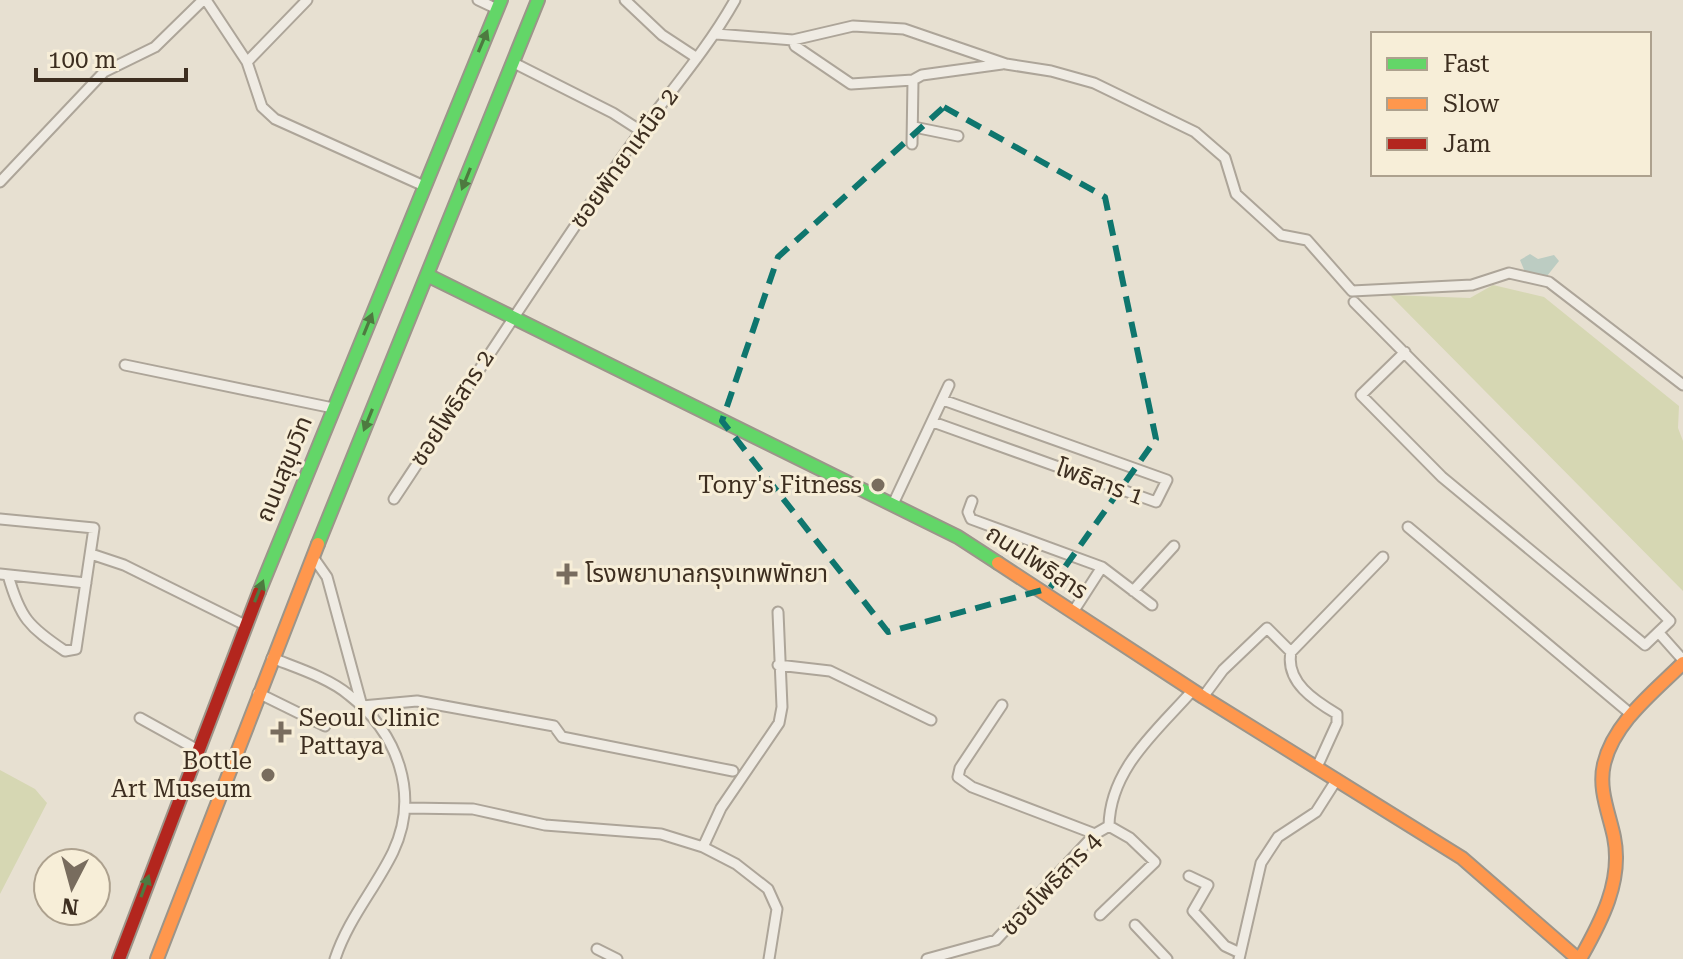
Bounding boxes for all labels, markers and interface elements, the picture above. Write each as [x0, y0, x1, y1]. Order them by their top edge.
one-way arrow [477, 29, 490, 52]
scale bar [36, 32, 186, 82]
legend [1371, 32, 1651, 176]
text: 100 m [48, 46, 116, 74]
text: Fast [1443, 50, 1490, 78]
street label: ซอยพัทยาเหนือ 2 [564, 83, 684, 233]
text: Slow [1443, 90, 1500, 118]
text: Jam [1443, 130, 1491, 158]
one-way arrow [460, 168, 473, 191]
one-way arrow [361, 312, 374, 336]
street label: ซอยโพธิสาร 2 [404, 345, 500, 471]
one-way arrow [361, 408, 374, 432]
street label: ถนนสุขุมวิท [250, 412, 319, 526]
street label: โพธิสาร 1 [1052, 453, 1148, 511]
place label: Tony's Fitness [698, 471, 862, 499]
marker: Tony's Fitness [869, 476, 887, 494]
street label: ถนนโพธิสาร [981, 519, 1093, 605]
place label: โรงพยาบาลกรุงเทพพัทยา [585, 560, 828, 589]
marker: โรงพยาบาลกรุงเทพพัทยา [556, 563, 578, 585]
one-way arrow [252, 579, 265, 603]
place label: Seoul Clinic Pattaya [299, 704, 440, 760]
marker: Seoul Clinic Pattaya [270, 721, 292, 743]
place label: Bottle Art Museum [111, 747, 252, 803]
marker: Bottle Art Museum [259, 766, 277, 784]
street label: ซอยโพธิสาร 4 [995, 826, 1108, 941]
north arrow [32, 847, 112, 927]
one-way arrow [140, 874, 152, 898]
text: N [60, 893, 80, 920]

